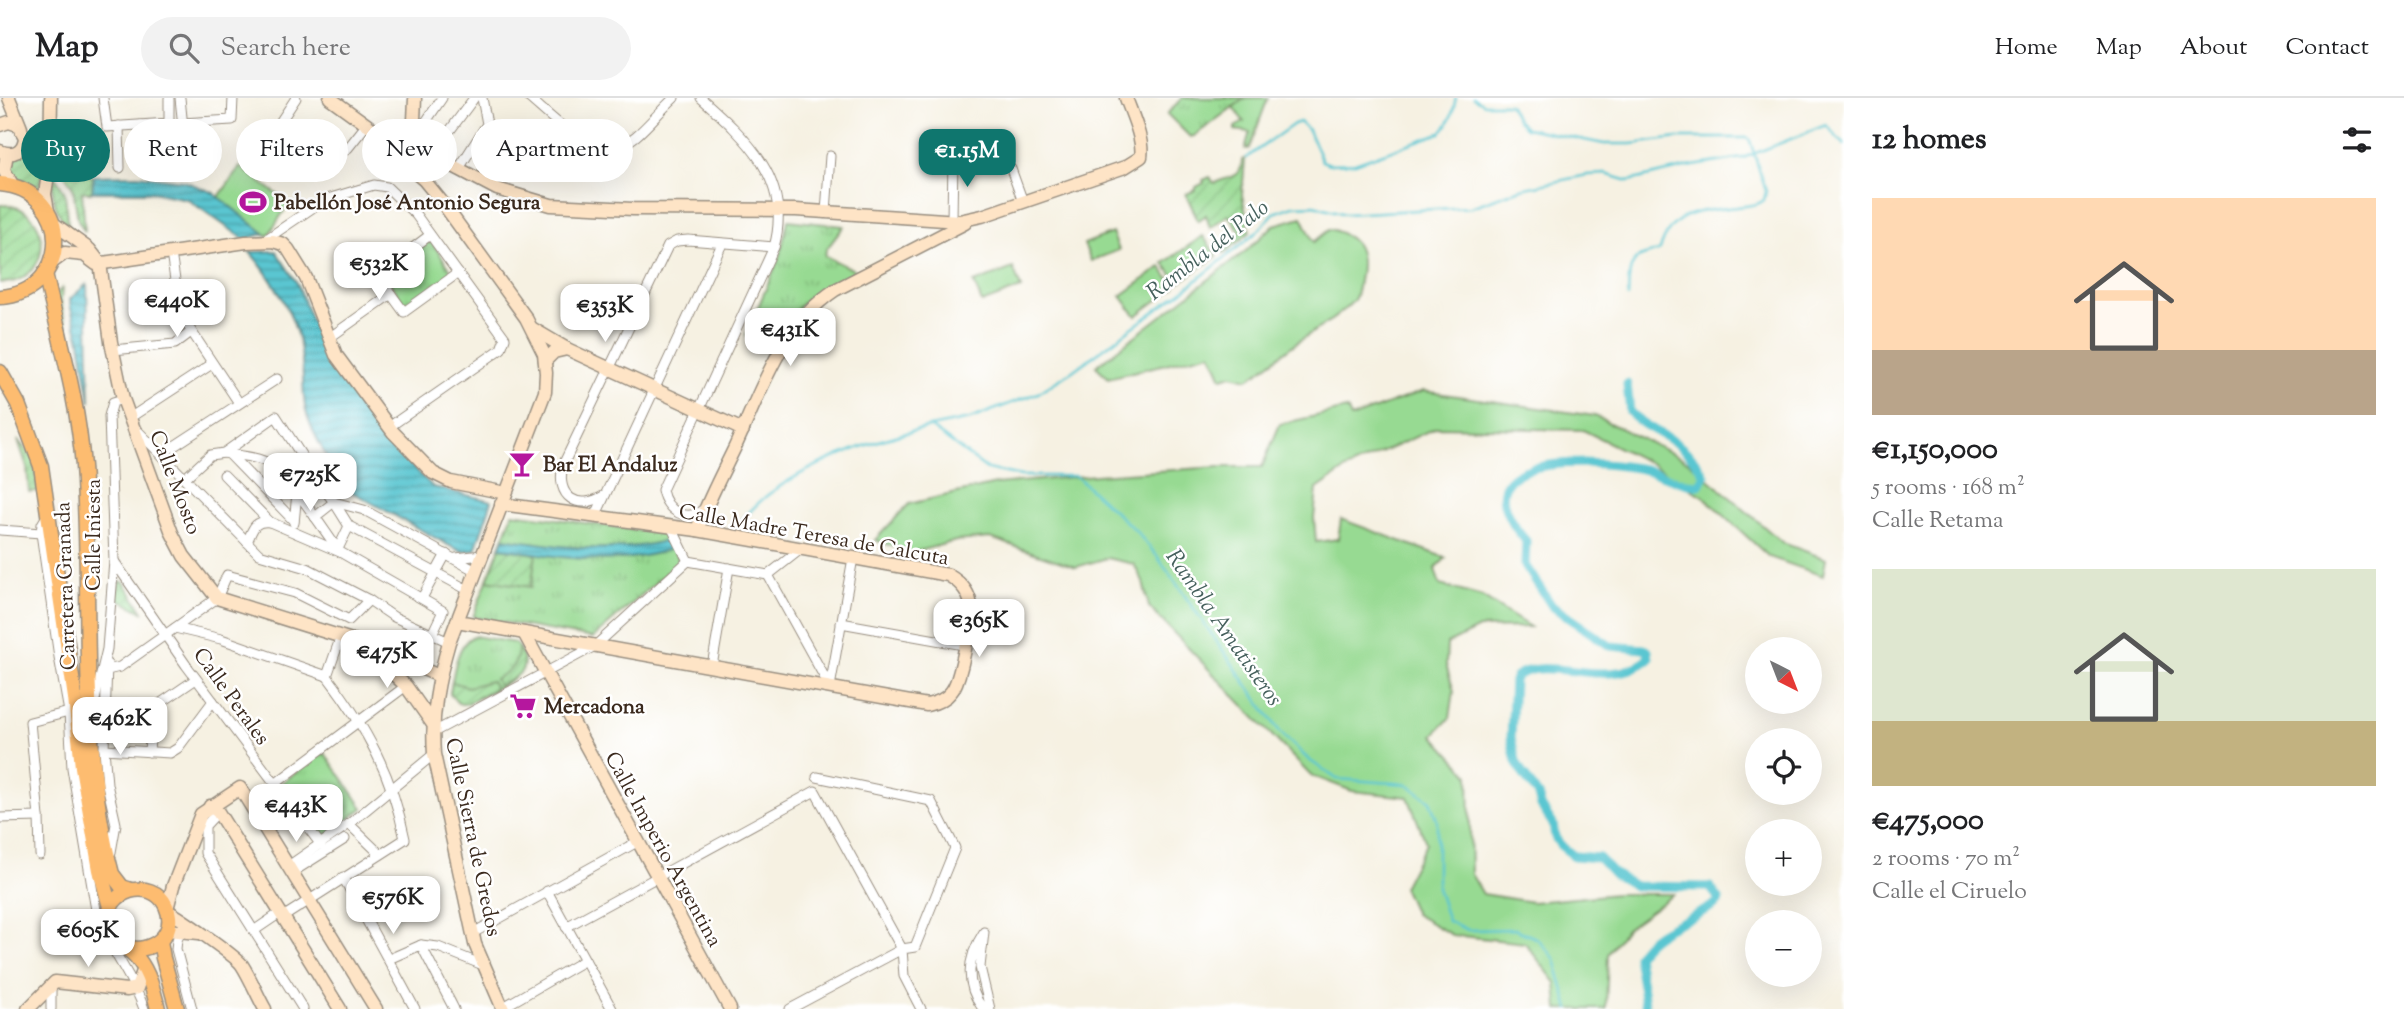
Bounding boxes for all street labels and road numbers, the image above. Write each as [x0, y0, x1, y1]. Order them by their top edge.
street label: Calle Mosto [141, 426, 208, 539]
street label: Calle Iniesta [80, 479, 110, 591]
street label: Calle Madre Teresa de Calcuta [676, 497, 951, 575]
street label: Carretera Granada [49, 501, 85, 671]
street label: Calle Perales [185, 642, 276, 752]
street label: Calle Sierra de Gredos [436, 735, 508, 939]
street label: Calle Imperio Argentina [596, 747, 729, 953]

